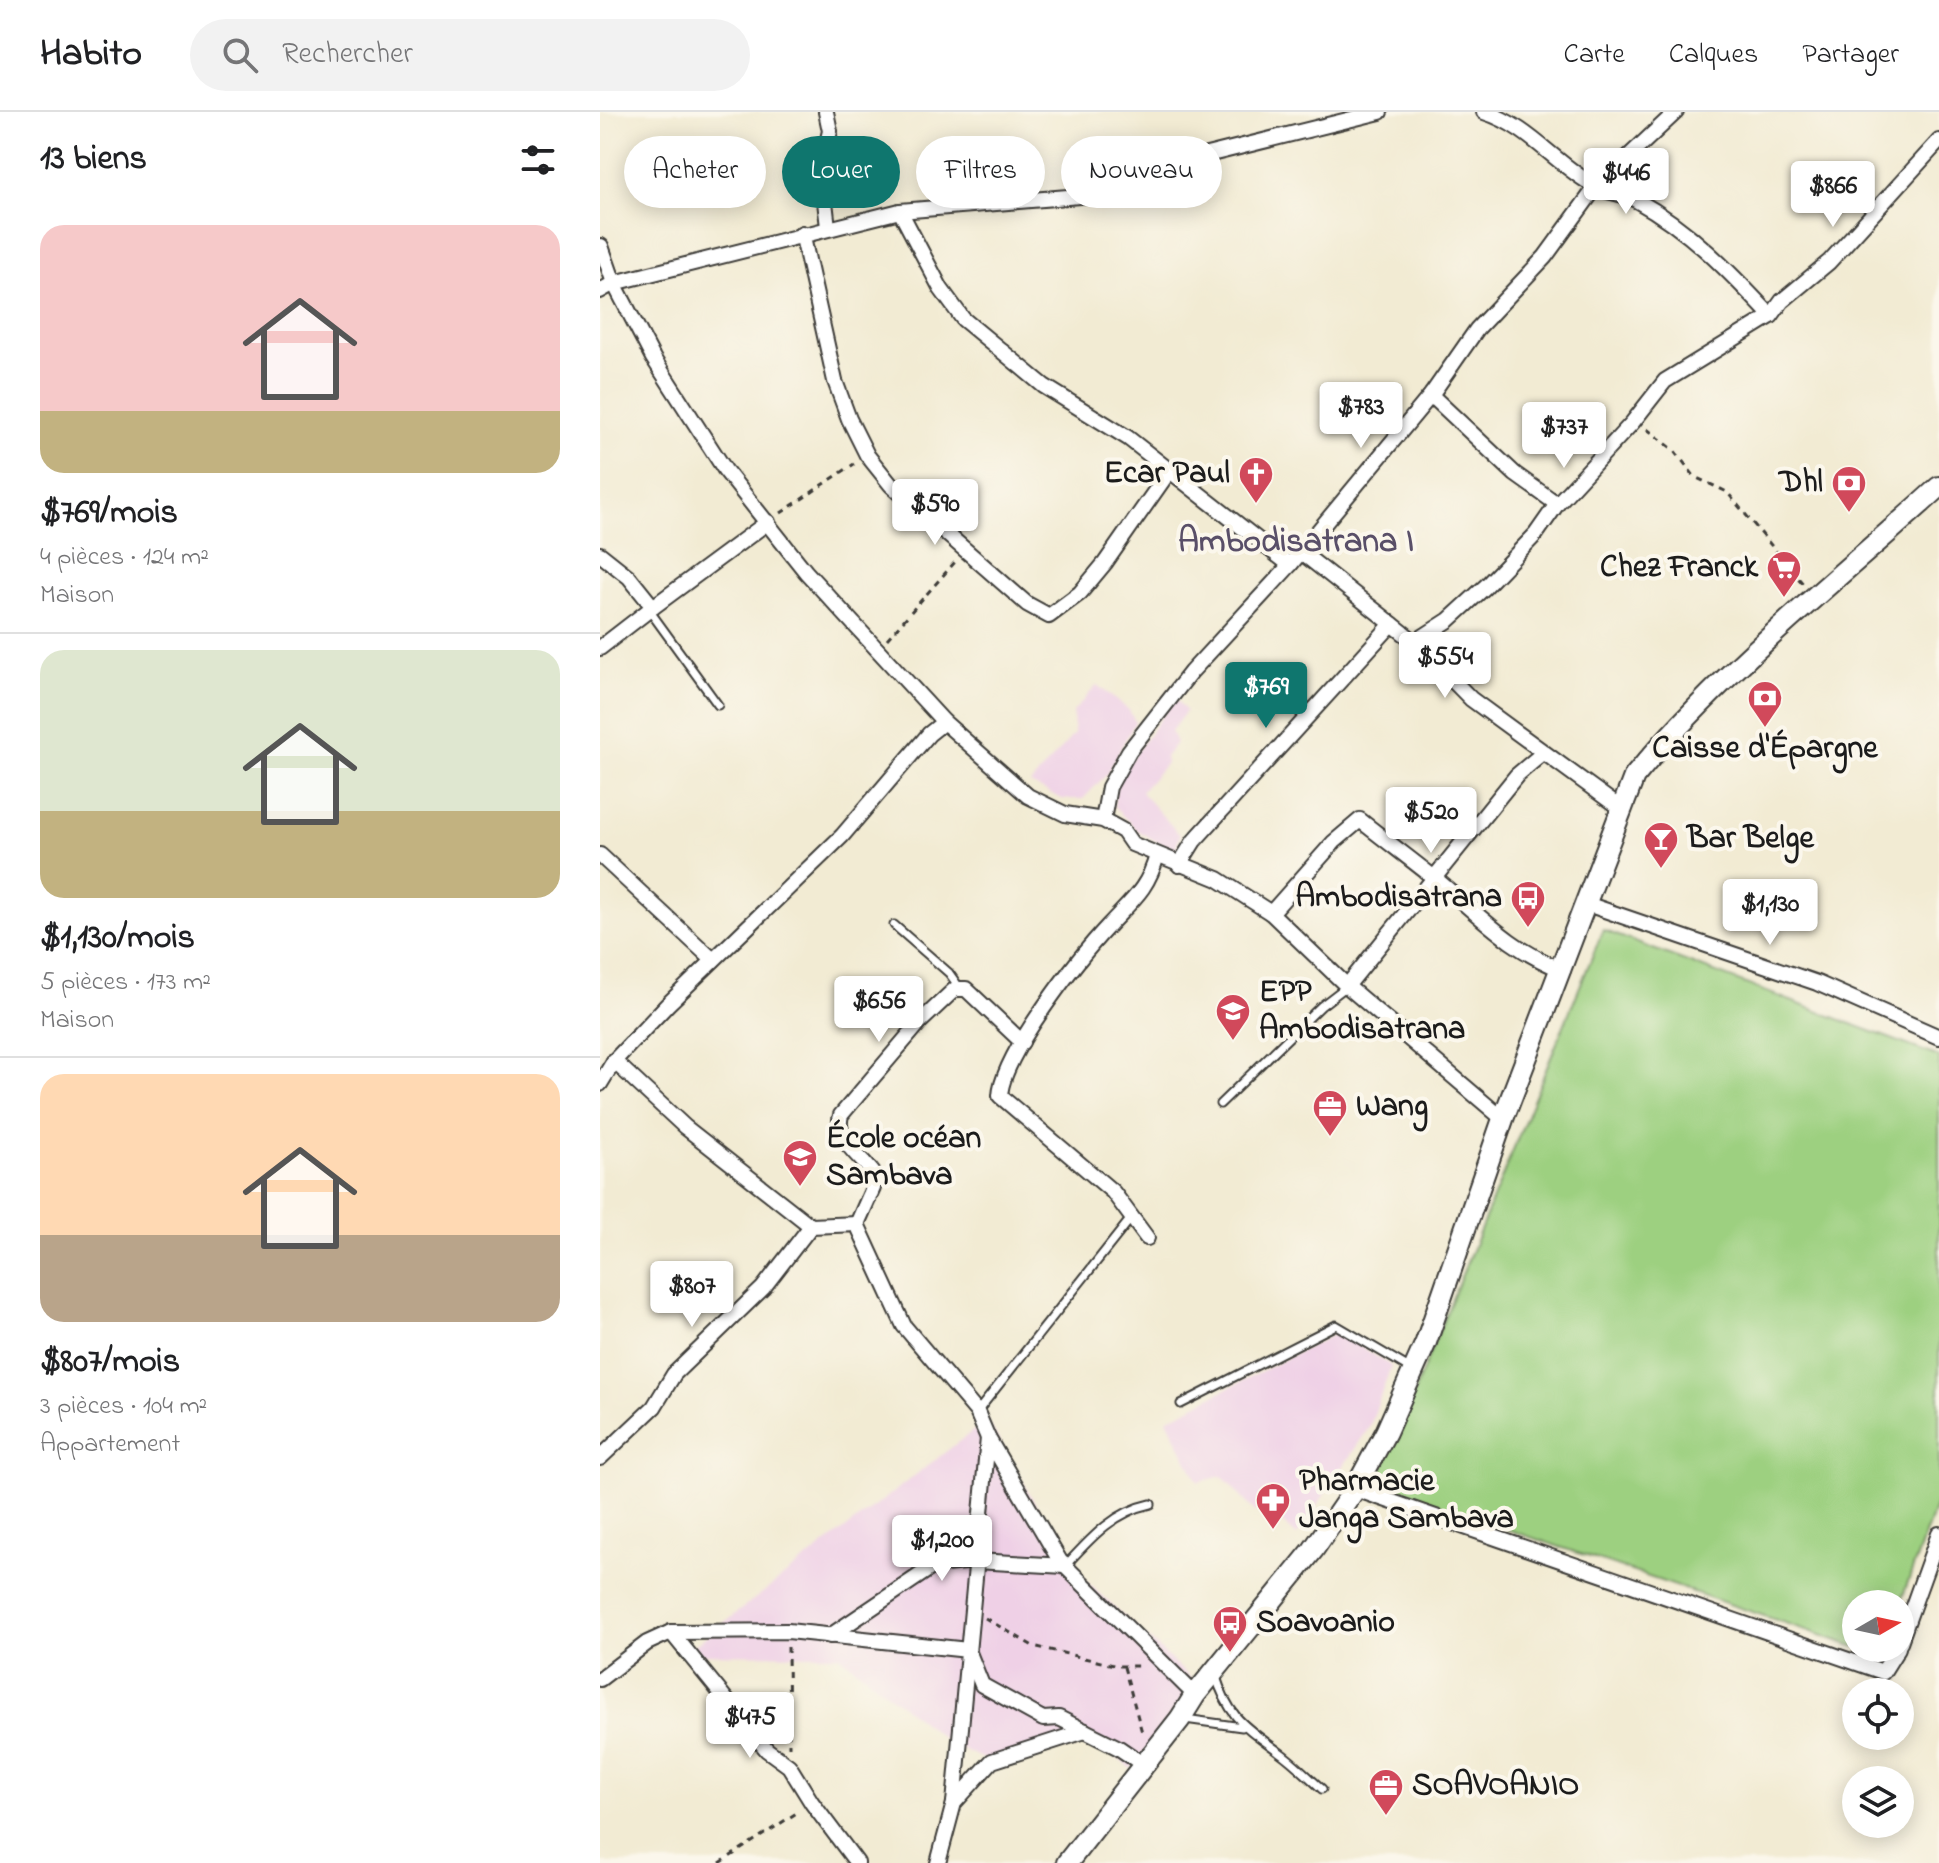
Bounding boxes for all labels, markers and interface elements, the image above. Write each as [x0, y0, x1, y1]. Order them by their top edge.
search box [190, 19, 750, 91]
text: Habito [40, 27, 142, 83]
icon: search [218, 33, 262, 77]
text: Rechercher [282, 33, 413, 77]
text: Carte [1564, 35, 1625, 76]
text: Calques [1669, 35, 1758, 76]
text: Partager [1802, 35, 1899, 76]
text: 13 biens [40, 135, 147, 185]
chip: Acheter [624, 136, 766, 208]
chip: Louer [782, 136, 900, 208]
chip: Filtres [916, 136, 1045, 208]
chip: Nouveau [1061, 136, 1222, 208]
icon: filters [516, 138, 560, 182]
pin: $446 [1579, 148, 1673, 216]
text: $446 [1602, 155, 1650, 193]
pin: $866 [1786, 161, 1880, 229]
text: $866 [1809, 168, 1857, 206]
icon: home [228, 277, 372, 421]
pin: $783 [1314, 382, 1408, 450]
text: $783 [1338, 389, 1384, 427]
pin: $737 [1517, 402, 1611, 470]
text: $737 [1540, 409, 1588, 447]
place label: Ecar Paul [1104, 451, 1230, 498]
church icon: Ecar Paul [1237, 455, 1275, 505]
place label: Dhl [1777, 460, 1823, 507]
bank icon: Dhl [1830, 464, 1868, 514]
pin: $590 [888, 479, 982, 547]
text: $590 [910, 486, 960, 524]
text: $769/mois [40, 489, 178, 539]
district label: Ambodisatrana I [1178, 518, 1414, 568]
text: 4 pièces · 124 m² [40, 539, 209, 577]
place label: Chez Franck [1600, 545, 1759, 592]
supermarket icon: Chez Franck [1765, 549, 1803, 599]
text: Maison [40, 577, 114, 615]
pin: $554 [1398, 632, 1492, 700]
text: $554 [1417, 639, 1473, 677]
pin: $769 [1219, 662, 1313, 730]
text: $769 [1243, 669, 1289, 707]
bank icon: Caisse d'Épargne [1746, 679, 1784, 729]
icon: home [228, 702, 372, 846]
place label: Caisse d'Épargne [1652, 726, 1879, 774]
pin: $520 [1384, 787, 1478, 855]
text: $520 [1404, 794, 1458, 832]
place label: Bar Belge [1685, 816, 1815, 864]
bar icon: Bar Belge [1642, 820, 1680, 870]
place label: Ambodisatrana [1296, 875, 1502, 922]
bus stop icon: Ambodisatrana [1509, 879, 1547, 929]
pin: $1,130 [1705, 879, 1835, 947]
text: $1,130 [1741, 886, 1799, 924]
text: $1,130/mois [40, 914, 195, 964]
text: 5 pièces · 173 m² [40, 964, 211, 1002]
place label: EPP Ambodisatrana [1259, 970, 1465, 1054]
pin: $656 [832, 976, 926, 1044]
text: $656 [852, 983, 906, 1021]
school or university icon: EPP Ambodisatrana [1214, 992, 1252, 1042]
text: Maison [40, 1002, 114, 1040]
place label: Wang [1356, 1084, 1428, 1132]
office icon: Wang [1311, 1088, 1349, 1138]
place label: École océan Sambava [826, 1116, 981, 1200]
icon: home [228, 1126, 372, 1270]
school or university icon: École océan Sambava [781, 1138, 819, 1188]
pin: $807 [645, 1261, 739, 1329]
text: $807 [668, 1268, 716, 1306]
text: $807/mois [40, 1338, 180, 1388]
text: 3 pièces · 104 m² [40, 1388, 207, 1426]
text: Appartement [40, 1426, 180, 1464]
place label: Pharmacie Janga Sambava [1299, 1459, 1514, 1544]
pharmacy icon: Pharmacie Janga Sambava [1254, 1481, 1292, 1531]
pin: $1,200 [877, 1515, 1007, 1583]
text: $1,200 [910, 1522, 974, 1560]
north arrow [1842, 1590, 1914, 1662]
map controls [1842, 1590, 1914, 1838]
place label: Soavoanio [1256, 1600, 1395, 1647]
bus stop icon: Soavoanio [1211, 1604, 1249, 1654]
button: locate [1842, 1678, 1914, 1750]
pin: $475 [703, 1692, 797, 1760]
text: $475 [724, 1699, 776, 1737]
place label: SOAVOANIO [1412, 1763, 1579, 1810]
button: layers [1842, 1766, 1914, 1838]
office icon: SOAVOANIO [1367, 1767, 1405, 1817]

